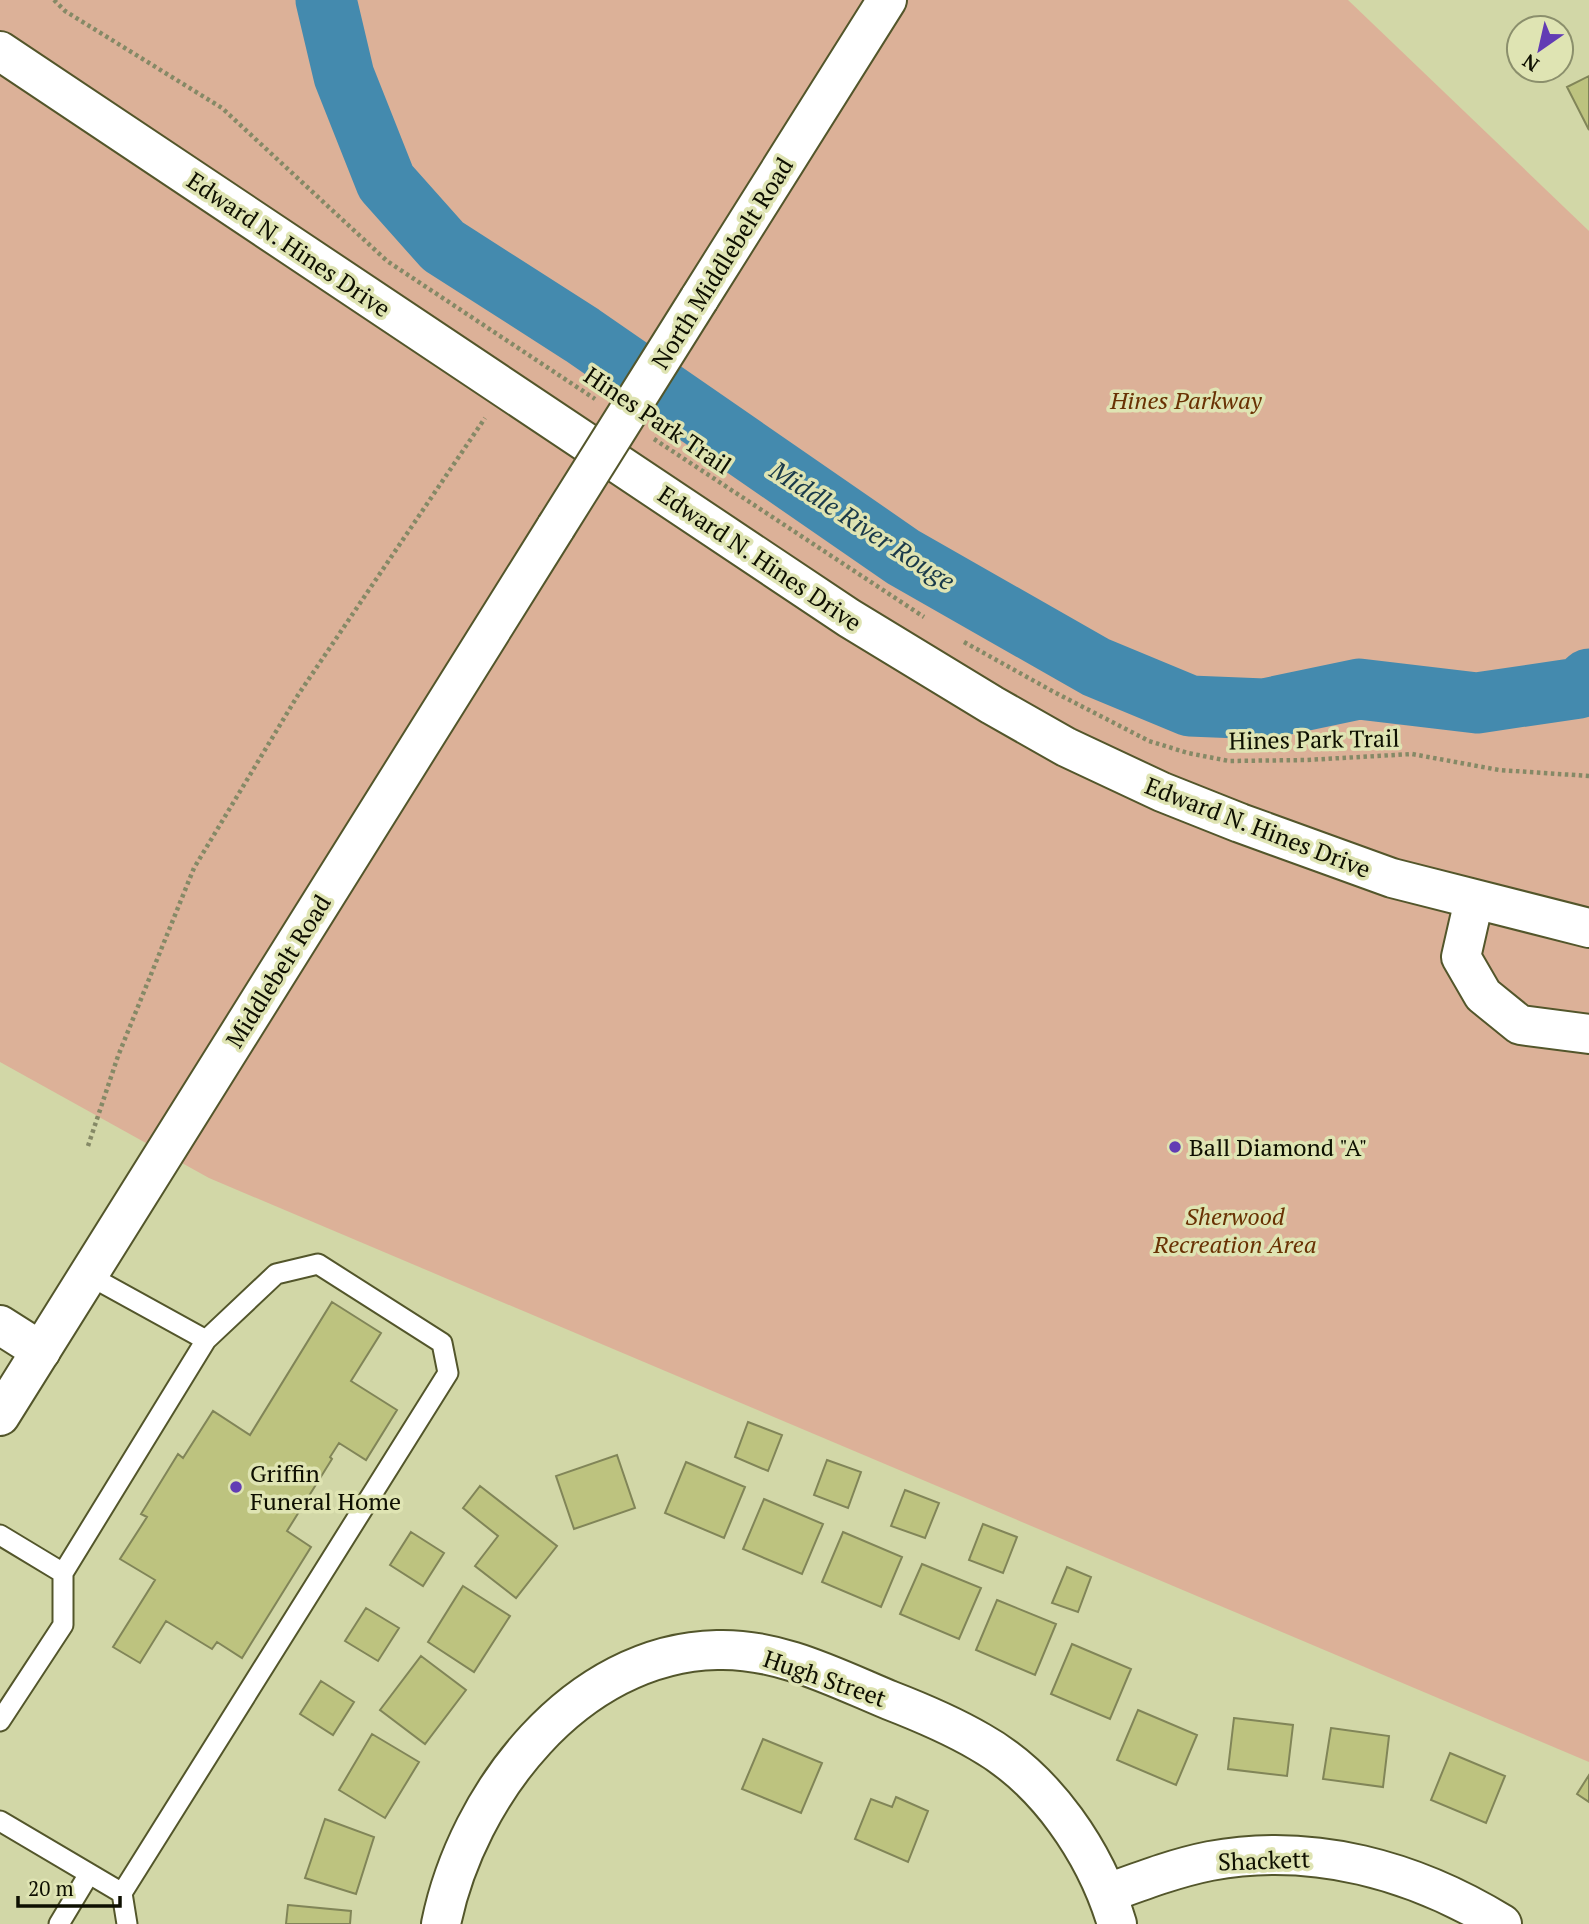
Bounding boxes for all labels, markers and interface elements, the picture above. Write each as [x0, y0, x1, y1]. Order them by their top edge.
north arrow [1505, 14, 1575, 84]
text: N [1517, 49, 1543, 78]
street label: North Middlebelt Road [644, 151, 800, 375]
street label: Edward N. Hines Drive [181, 164, 397, 324]
street label: Hines Park Trail [578, 359, 738, 481]
park label: Hines Parkway [1109, 384, 1263, 416]
water label: Middle River Rouge [763, 452, 962, 597]
street label: Edward N. Hines Drive [652, 478, 868, 638]
street label: Hines Park Trail [1228, 722, 1400, 756]
street label: Edward N. Hines Drive [1141, 769, 1375, 885]
street label: Middlebelt Road [218, 888, 338, 1054]
place label: Ball Diamond "A" [1189, 1131, 1368, 1163]
marker: Ball Diamond "A" [1167, 1139, 1183, 1155]
park label: Sherwood Recreation Area [1152, 1200, 1317, 1260]
place label: Griffin Funeral Home [250, 1457, 401, 1517]
marker: Griffin Funeral Home [228, 1479, 244, 1495]
street label: Hugh Street [759, 1642, 891, 1714]
street label: Shackett [1217, 1842, 1311, 1878]
scale bar [18, 1864, 119, 1908]
text: 20 m [28, 1874, 74, 1902]

